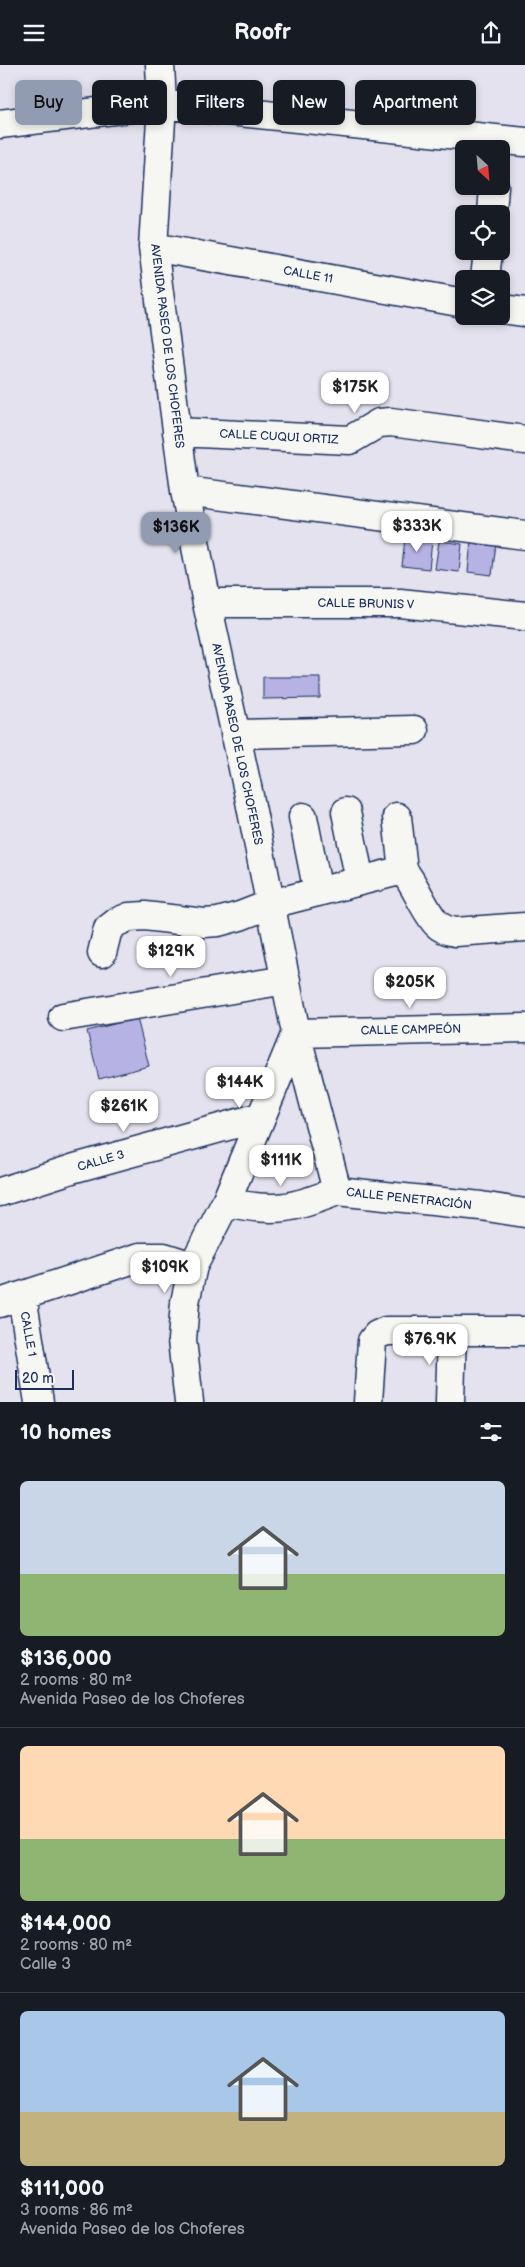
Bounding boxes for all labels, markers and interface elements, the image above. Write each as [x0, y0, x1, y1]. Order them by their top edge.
icon: menu [20, 19, 48, 47]
text: Roofr [234, 19, 291, 46]
icon: share [477, 19, 505, 47]
chip: Buy [15, 80, 82, 125]
chip: Rent [92, 80, 167, 125]
chip: Filters [177, 80, 263, 125]
chip: New [273, 80, 345, 125]
chip: Apartment [355, 80, 476, 125]
north arrow [455, 140, 510, 195]
map controls [455, 140, 510, 325]
button: locate [455, 205, 510, 260]
street label: AVENIDA PASEO DE LOS CHOFERES [147, 243, 187, 449]
street label: CALLE 11 [282, 263, 334, 287]
button: layers [455, 270, 510, 325]
pin: $175K [320, 371, 390, 414]
text: $175K [332, 378, 378, 397]
street label: CALLE CUQUI ORTIZ [219, 426, 340, 448]
pin: $136K [141, 511, 211, 554]
pin: $333K [382, 511, 452, 553]
text: $333K [392, 517, 442, 536]
text: $136K [152, 518, 200, 537]
street label: CALLE BRUNIS V [318, 596, 415, 612]
street label: AVENIDA PASEO DE LOS CHOFERES [208, 642, 266, 846]
pin: $129K [136, 935, 206, 978]
text: $129K [147, 942, 195, 961]
pin: $205K [375, 967, 445, 1009]
text: $205K [385, 973, 435, 992]
street label: CALLE CAMPEÓN [360, 1020, 461, 1038]
pin: $144K [205, 1067, 275, 1109]
text: $144K [216, 1073, 264, 1092]
pin: $261K [89, 1091, 159, 1133]
text: $261K [100, 1097, 148, 1116]
pin: $111K [246, 1145, 316, 1187]
street label: CALLE 3 [76, 1147, 126, 1175]
text: $111K [260, 1151, 302, 1170]
street label: CALLE PENETRACIÓN [345, 1183, 473, 1213]
pin: $109K [130, 1251, 200, 1294]
text: $109K [141, 1258, 189, 1277]
street label: CALLE 1 [17, 1310, 39, 1358]
pin: $76.9K [389, 1323, 471, 1366]
text: $76.9K [404, 1330, 456, 1349]
scale bar [15, 1367, 74, 1390]
text: 20 m [22, 1370, 54, 1387]
icon: filters [477, 1418, 505, 1446]
text: 10 homes [20, 1420, 111, 1445]
icon: home [218, 1513, 308, 1603]
text: $136,000 [20, 1646, 112, 1671]
text: 2 rooms · 80 m² [20, 1671, 132, 1690]
text: Avenida Paseo de los Choferes [20, 1690, 245, 1709]
icon: home [218, 1779, 308, 1869]
text: $144,000 [20, 1911, 111, 1936]
text: 2 rooms · 80 m² [20, 1936, 132, 1955]
text: Calle 3 [20, 1955, 71, 1974]
icon: home [218, 2044, 308, 2134]
text: $111,000 [20, 2176, 104, 2201]
text: 3 rooms · 86 m² [20, 2201, 133, 2220]
text: Avenida Paseo de los Choferes [20, 2220, 245, 2239]

